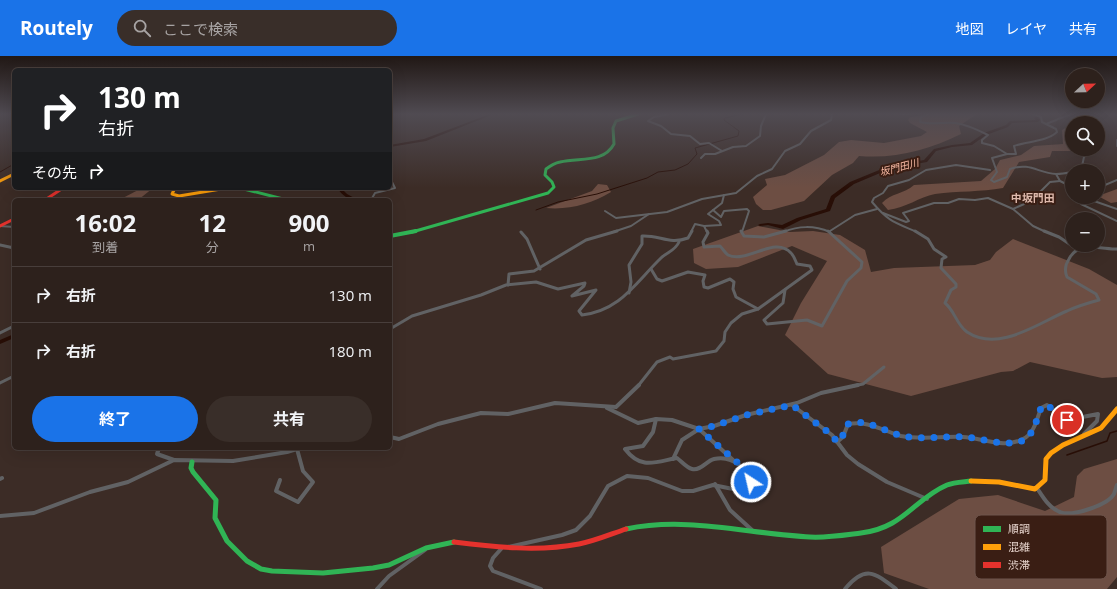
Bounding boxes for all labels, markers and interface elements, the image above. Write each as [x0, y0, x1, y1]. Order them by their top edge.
search box [117, 10, 397, 46]
text: Routely [20, 15, 93, 41]
icon: search [131, 17, 153, 39]
text: ここで検索 [163, 19, 238, 39]
text: 地図 [955, 19, 983, 38]
text: レイヤ [1005, 19, 1047, 38]
text: 共有 [1069, 19, 1097, 38]
north arrow [1065, 68, 1105, 108]
map controls [1065, 68, 1105, 252]
text: 130 m [98, 78, 181, 116]
icon: right [32, 84, 84, 136]
text: 右折 [98, 116, 134, 140]
button: search [1065, 116, 1105, 156]
water label: 坂門田川 [878, 155, 921, 179]
icon: right [85, 160, 107, 182]
text: その先 [32, 162, 77, 182]
button: + [1065, 164, 1105, 204]
district label: 中坂門田 [1011, 190, 1055, 205]
text: 16:02 [74, 206, 136, 239]
text: 12 [199, 206, 226, 239]
text: 900 [288, 206, 330, 239]
button: − [1065, 212, 1105, 252]
text: m [303, 237, 315, 255]
text: 到着 [92, 238, 118, 256]
text: 分 [206, 238, 219, 256]
icon: right [32, 284, 54, 306]
text: 右折 [66, 285, 96, 305]
text: 130 m [328, 285, 372, 305]
icon: right [32, 340, 54, 362]
text: 右折 [66, 341, 96, 361]
text: 180 m [328, 341, 372, 361]
button: 終了 [32, 396, 198, 442]
button: 共有 [206, 396, 372, 442]
pin [1050, 403, 1084, 437]
icon: arrive [1056, 409, 1078, 431]
position arrow [730, 461, 772, 503]
legend [975, 515, 1107, 579]
text: 順調 [1008, 521, 1030, 536]
text: 混雑 [1008, 539, 1030, 554]
text: 渋滞 [1008, 557, 1030, 572]

